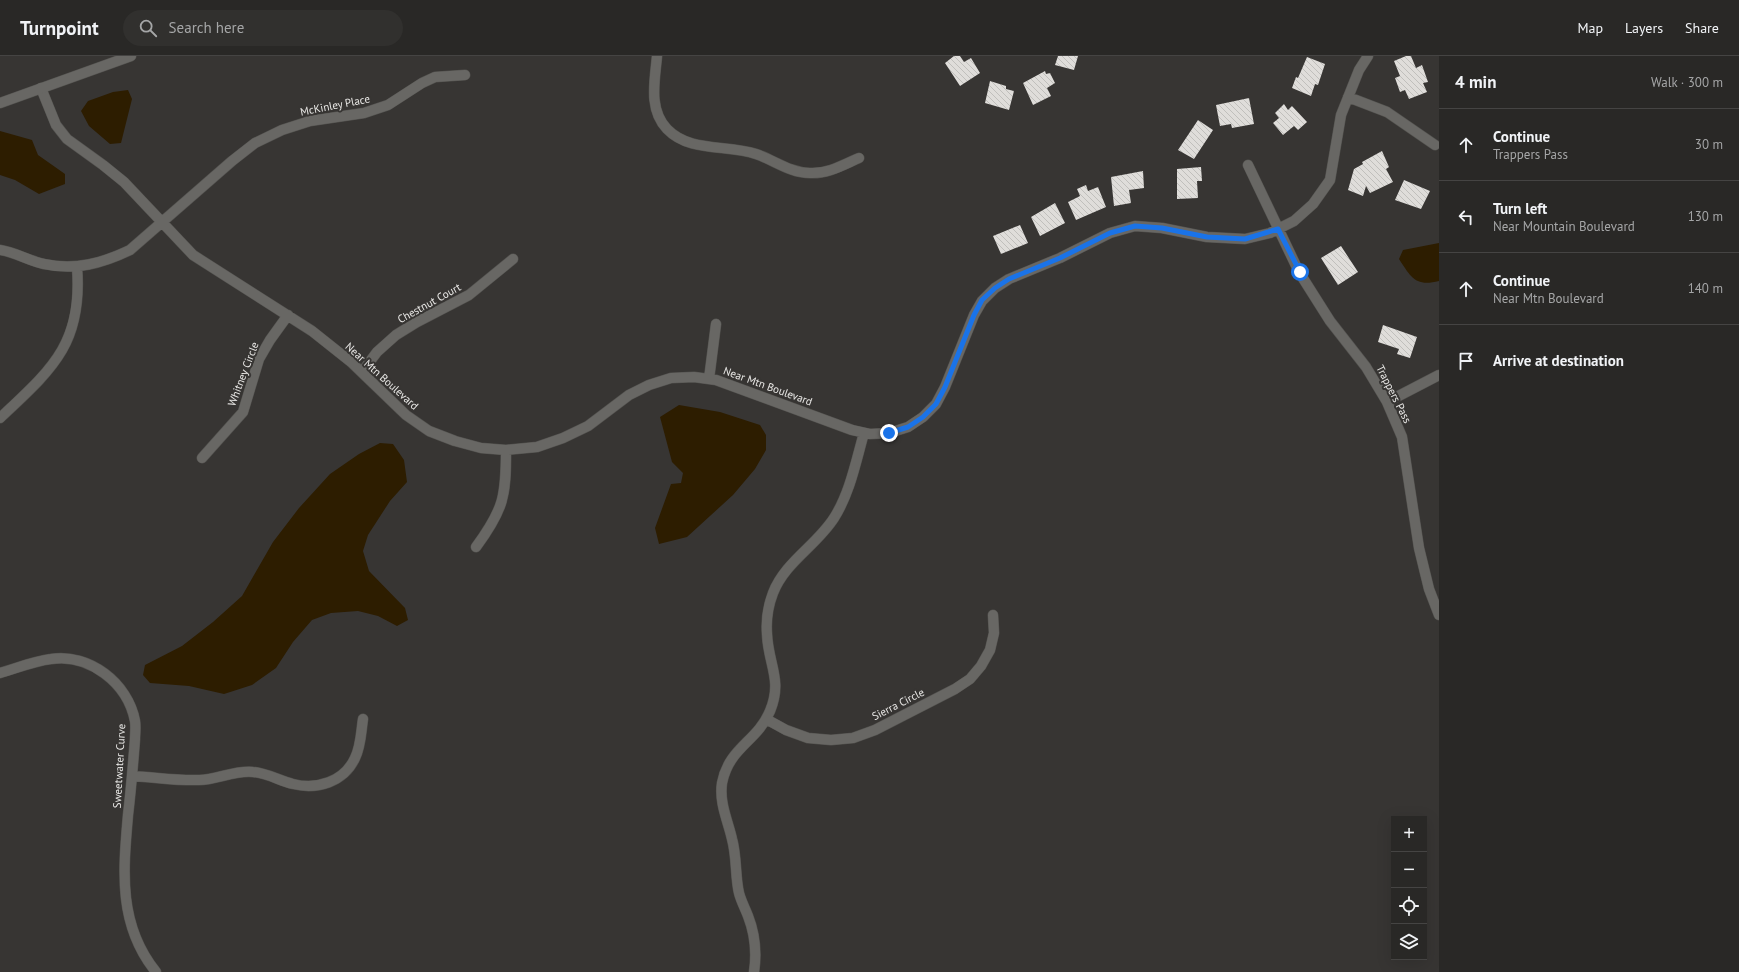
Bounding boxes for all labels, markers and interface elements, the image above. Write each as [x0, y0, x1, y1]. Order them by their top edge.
search box [123, 10, 403, 46]
text: Turnpoint [20, 16, 99, 40]
icon: search [137, 17, 159, 39]
text: Search here [169, 18, 244, 37]
text: Map [1577, 19, 1603, 37]
text: Layers [1625, 19, 1663, 37]
text: Share [1685, 19, 1719, 37]
text: 4 min [1455, 71, 1496, 93]
text: Walk · 300 m [1651, 74, 1723, 91]
street label: McKinley Place [299, 91, 371, 119]
text: Continue [1493, 127, 1550, 146]
icon: ahead [1455, 134, 1477, 156]
text: 30 m [1695, 136, 1723, 153]
text: Trappers Pass [1493, 146, 1568, 163]
text: Turn left [1493, 199, 1547, 218]
icon: left [1455, 206, 1477, 228]
text: 130 m [1688, 208, 1723, 225]
text: Near Mountain Boulevard [1493, 218, 1635, 235]
route start [1291, 263, 1309, 281]
text: Continue [1493, 271, 1550, 290]
icon: ahead [1455, 278, 1477, 300]
street label: Chestnut Court [395, 280, 463, 326]
text: 140 m [1688, 280, 1723, 297]
text: Near Mtn Boulevard [1493, 290, 1604, 307]
street label: Near Mtn Boulevard [342, 339, 422, 413]
street label: Whitney Circle [224, 340, 262, 408]
icon: arrive [1455, 350, 1477, 372]
text: Arrive at destination [1493, 351, 1624, 370]
street label: Near Mtn Boulevard [722, 363, 815, 409]
street label: Trappers Pass [1373, 363, 1415, 426]
route end [880, 424, 898, 442]
street label: Sierra Circle [869, 685, 927, 723]
street label: Sweetwater Curve [110, 723, 128, 809]
map controls [1391, 816, 1427, 960]
button: + [1391, 816, 1427, 852]
button: − [1391, 852, 1427, 888]
button: locate [1391, 888, 1427, 924]
button: layers [1391, 924, 1427, 960]

